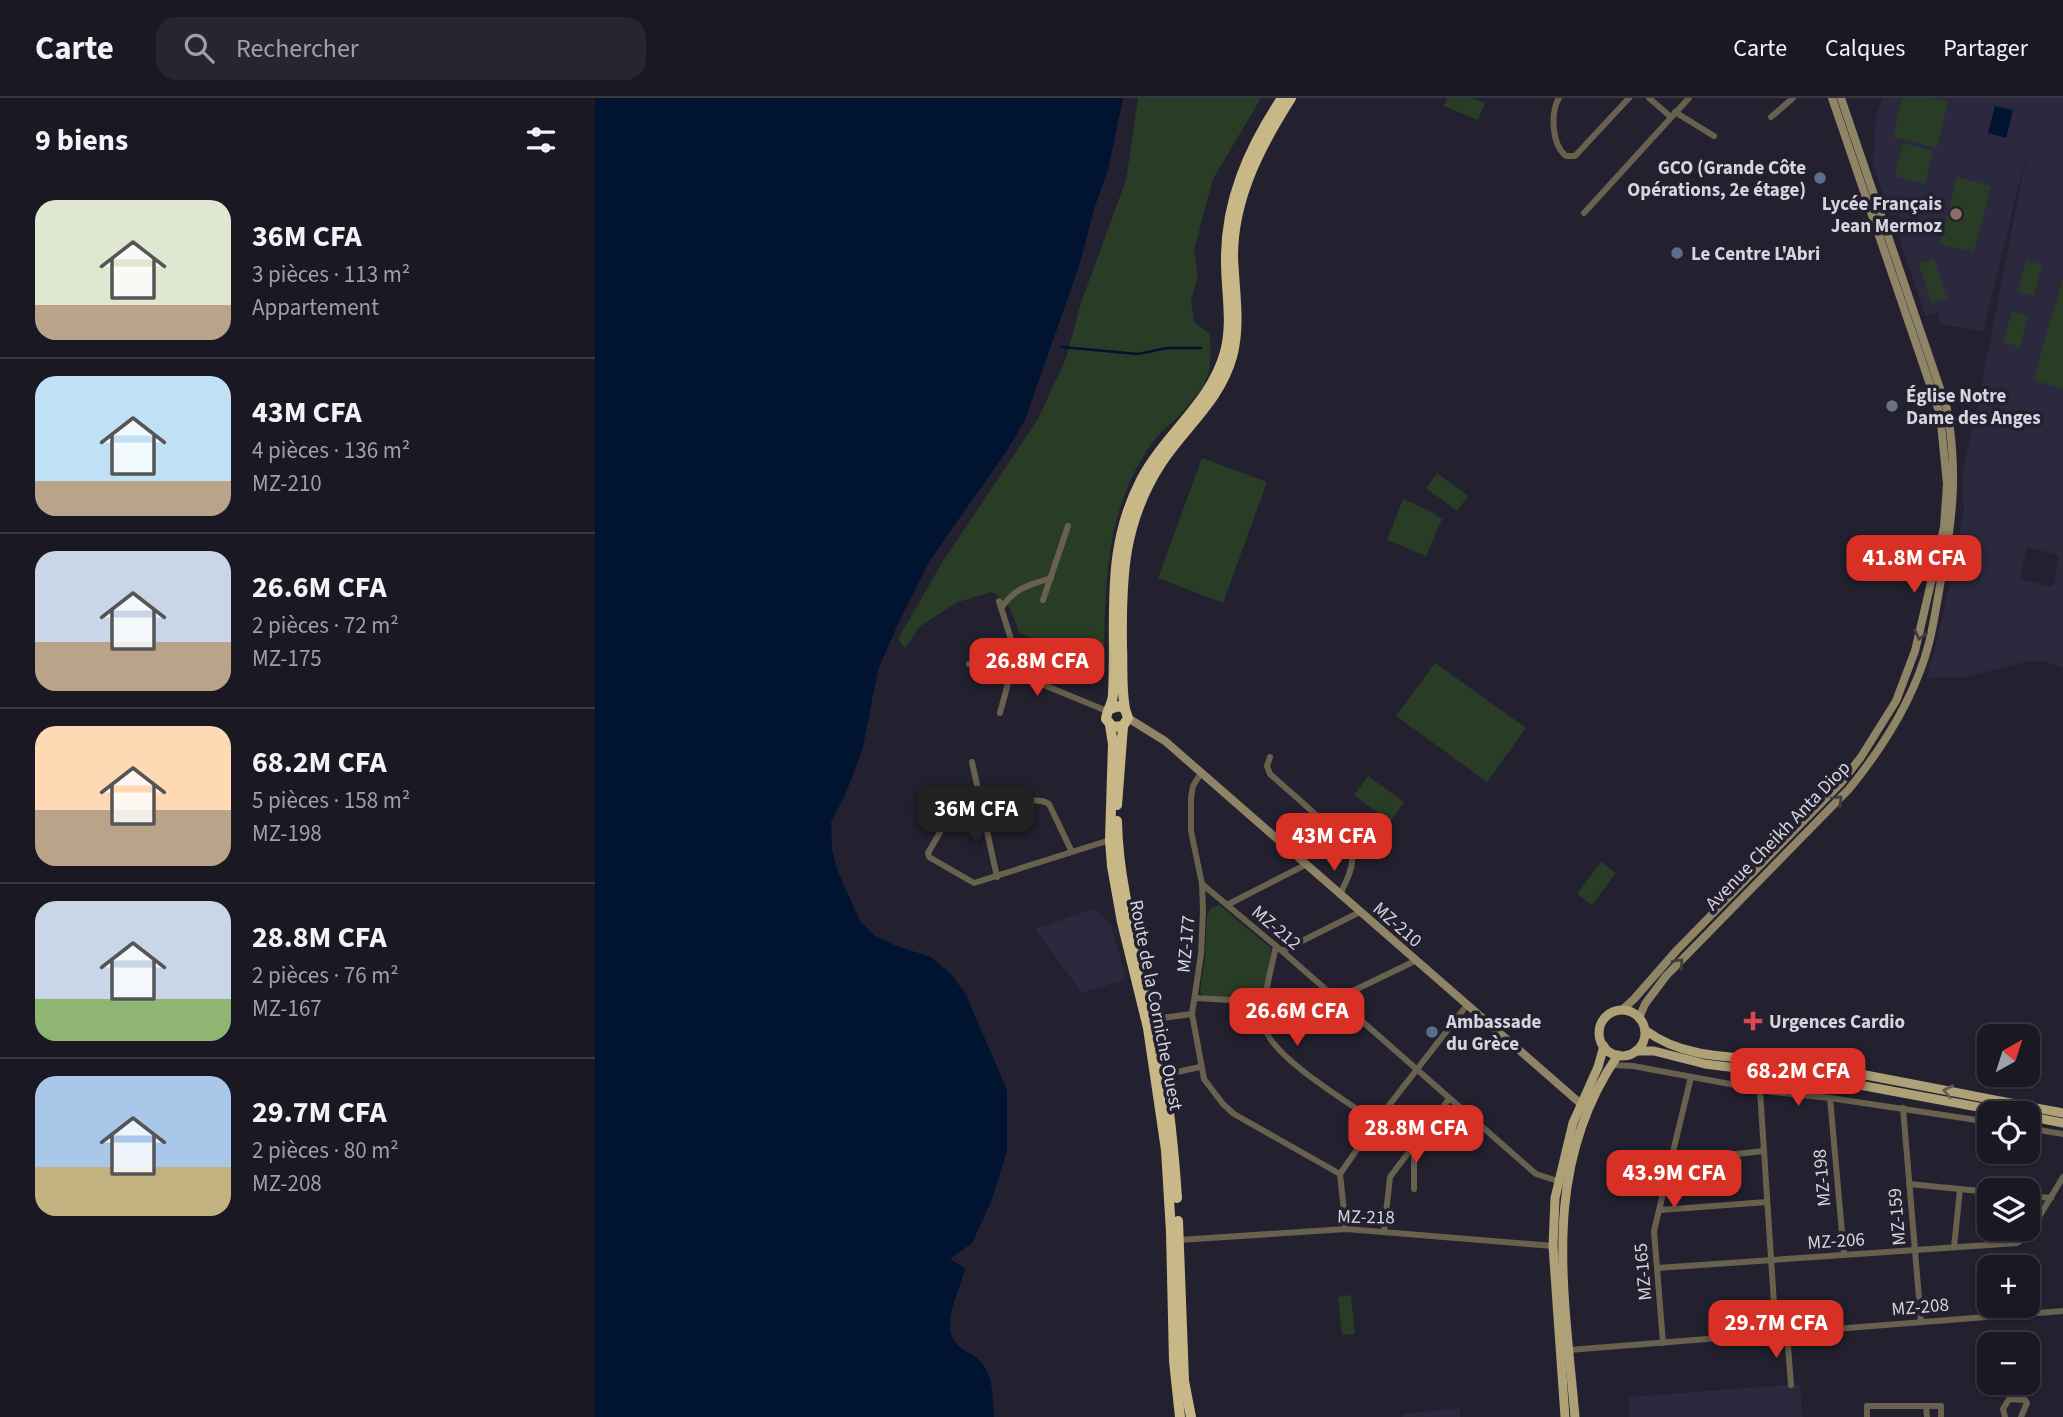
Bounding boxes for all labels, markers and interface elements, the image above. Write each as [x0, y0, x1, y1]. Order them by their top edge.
search box [156, 17, 646, 80]
text: Carte [35, 25, 114, 72]
icon: search [180, 29, 218, 67]
text: Rechercher [236, 30, 359, 67]
text: Carte [1733, 31, 1787, 66]
text: Calques [1825, 31, 1905, 66]
text: Partager [1943, 31, 2028, 66]
text: 9 biens [35, 119, 128, 162]
icon: filters [522, 121, 560, 159]
place label: GCO (Grande Côte Opérations, 2e étage) [1627, 155, 1806, 204]
marker: GCO (Grande Côte Opérations, 2e étage) [1812, 170, 1828, 186]
place label: Lycée Français Jean Mermoz [1822, 191, 1942, 240]
marker: Lycée Français Jean Mermoz [1948, 206, 1964, 222]
text: 36M CFA [252, 215, 362, 258]
icon: home [91, 228, 175, 312]
place label: Le Centre L'Abri [1691, 241, 1820, 268]
marker: Le Centre L'Abri [1669, 245, 1685, 261]
text: 3 pièces · 113 m² [252, 258, 410, 291]
text: Appartement [252, 291, 379, 324]
place label: Église Notre Dame des Anges [1906, 383, 2041, 432]
text: 43M CFA [252, 391, 362, 434]
marker: Église Notre Dame des Anges [1884, 398, 1900, 414]
icon: home [91, 404, 175, 488]
text: 4 pièces · 136 m² [252, 434, 410, 467]
text: MZ-210 [252, 467, 322, 500]
pin: 41.8M CFA [1834, 536, 1994, 595]
text: 41.8M CFA [1862, 541, 1966, 574]
text: 26.6M CFA [252, 566, 387, 609]
icon: home [91, 579, 175, 663]
text: 2 pièces · 72 m² [252, 609, 399, 642]
one-way arrow [1914, 629, 1928, 641]
pin: 26.8M CFA [957, 638, 1117, 698]
text: MZ-175 [252, 642, 322, 675]
text: 26.8M CFA [985, 644, 1089, 677]
text: 68.2M CFA [252, 741, 387, 784]
icon: home [91, 754, 175, 838]
street label: Avenue Cheikh Anta Diop [1699, 755, 1857, 917]
text: 5 pièces · 158 m² [252, 784, 410, 817]
pin: 36M CFA [911, 786, 1041, 846]
text: 36M CFA [934, 792, 1018, 825]
one-way arrow [1829, 795, 1842, 808]
pin: 43M CFA [1269, 814, 1399, 873]
text: MZ-198 [252, 817, 322, 850]
text: 43M CFA [1292, 819, 1376, 852]
street label: MZ-210 [1366, 896, 1428, 954]
street label: Route de la Corniche Ouest [1122, 898, 1189, 1113]
street label: MZ-212 [1245, 899, 1307, 957]
street label: MZ-177 [1171, 914, 1202, 974]
text: 28.8M CFA [252, 916, 387, 959]
icon: home [91, 929, 175, 1013]
one-way arrow [1670, 958, 1683, 971]
text: 2 pièces · 76 m² [252, 959, 399, 992]
pin: 26.6M CFA [1217, 988, 1377, 1048]
text: MZ-167 [252, 992, 322, 1025]
text: 26.6M CFA [1245, 994, 1349, 1027]
place label: Ambassade du Grèce [1445, 1009, 1542, 1058]
place label: Urgences Cardio [1769, 1009, 1905, 1036]
marker: Urgences Cardio [1743, 1011, 1763, 1031]
marker: Ambassade du Grèce [1424, 1024, 1440, 1040]
north arrow [1977, 1024, 2041, 1087]
map controls [1977, 1024, 2040, 1395]
pin: 68.2M CFA [1718, 1048, 1878, 1108]
text: 68.2M CFA [1746, 1054, 1850, 1087]
one-way arrow [1942, 1084, 1954, 1099]
text: 29.7M CFA [252, 1091, 387, 1134]
button: locate [1977, 1101, 2040, 1164]
icon: home [91, 1104, 175, 1188]
pin: 28.8M CFA [1336, 1105, 1496, 1165]
text: 28.8M CFA [1364, 1111, 1468, 1144]
text: 2 pièces · 80 m² [252, 1134, 399, 1167]
street label: MZ-198 [1807, 1148, 1838, 1208]
pin: 43.9M CFA [1594, 1150, 1754, 1210]
text: 43.9M CFA [1622, 1156, 1726, 1189]
text: MZ-208 [252, 1167, 322, 1200]
button: layers [1977, 1178, 2040, 1241]
street label: MZ-159 [1882, 1187, 1913, 1247]
street label: MZ-218 [1337, 1203, 1395, 1232]
street label: MZ-206 [1806, 1226, 1866, 1257]
street label: MZ-165 [1628, 1242, 1659, 1302]
button: + [1977, 1255, 2040, 1318]
street label: MZ-208 [1890, 1292, 1950, 1323]
pin: 29.7M CFA [1696, 1300, 1856, 1360]
text: 29.7M CFA [1724, 1306, 1828, 1339]
button: − [1977, 1332, 2040, 1395]

